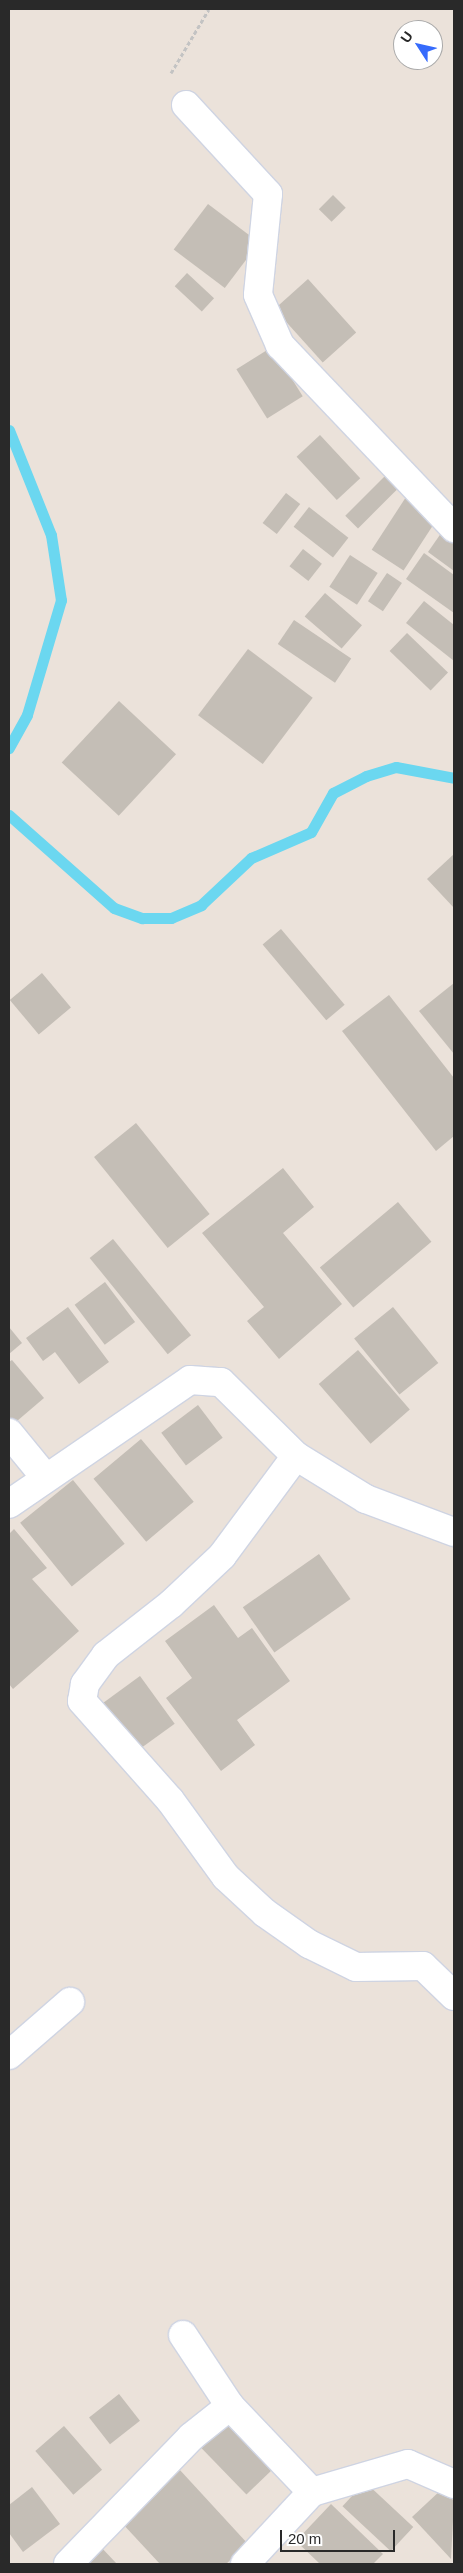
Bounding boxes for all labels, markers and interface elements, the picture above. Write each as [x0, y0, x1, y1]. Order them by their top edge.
north arrow [393, 20, 443, 70]
text: U [397, 28, 416, 46]
scale bar [283, 2520, 398, 2552]
text: 20 m [288, 2530, 321, 2547]

